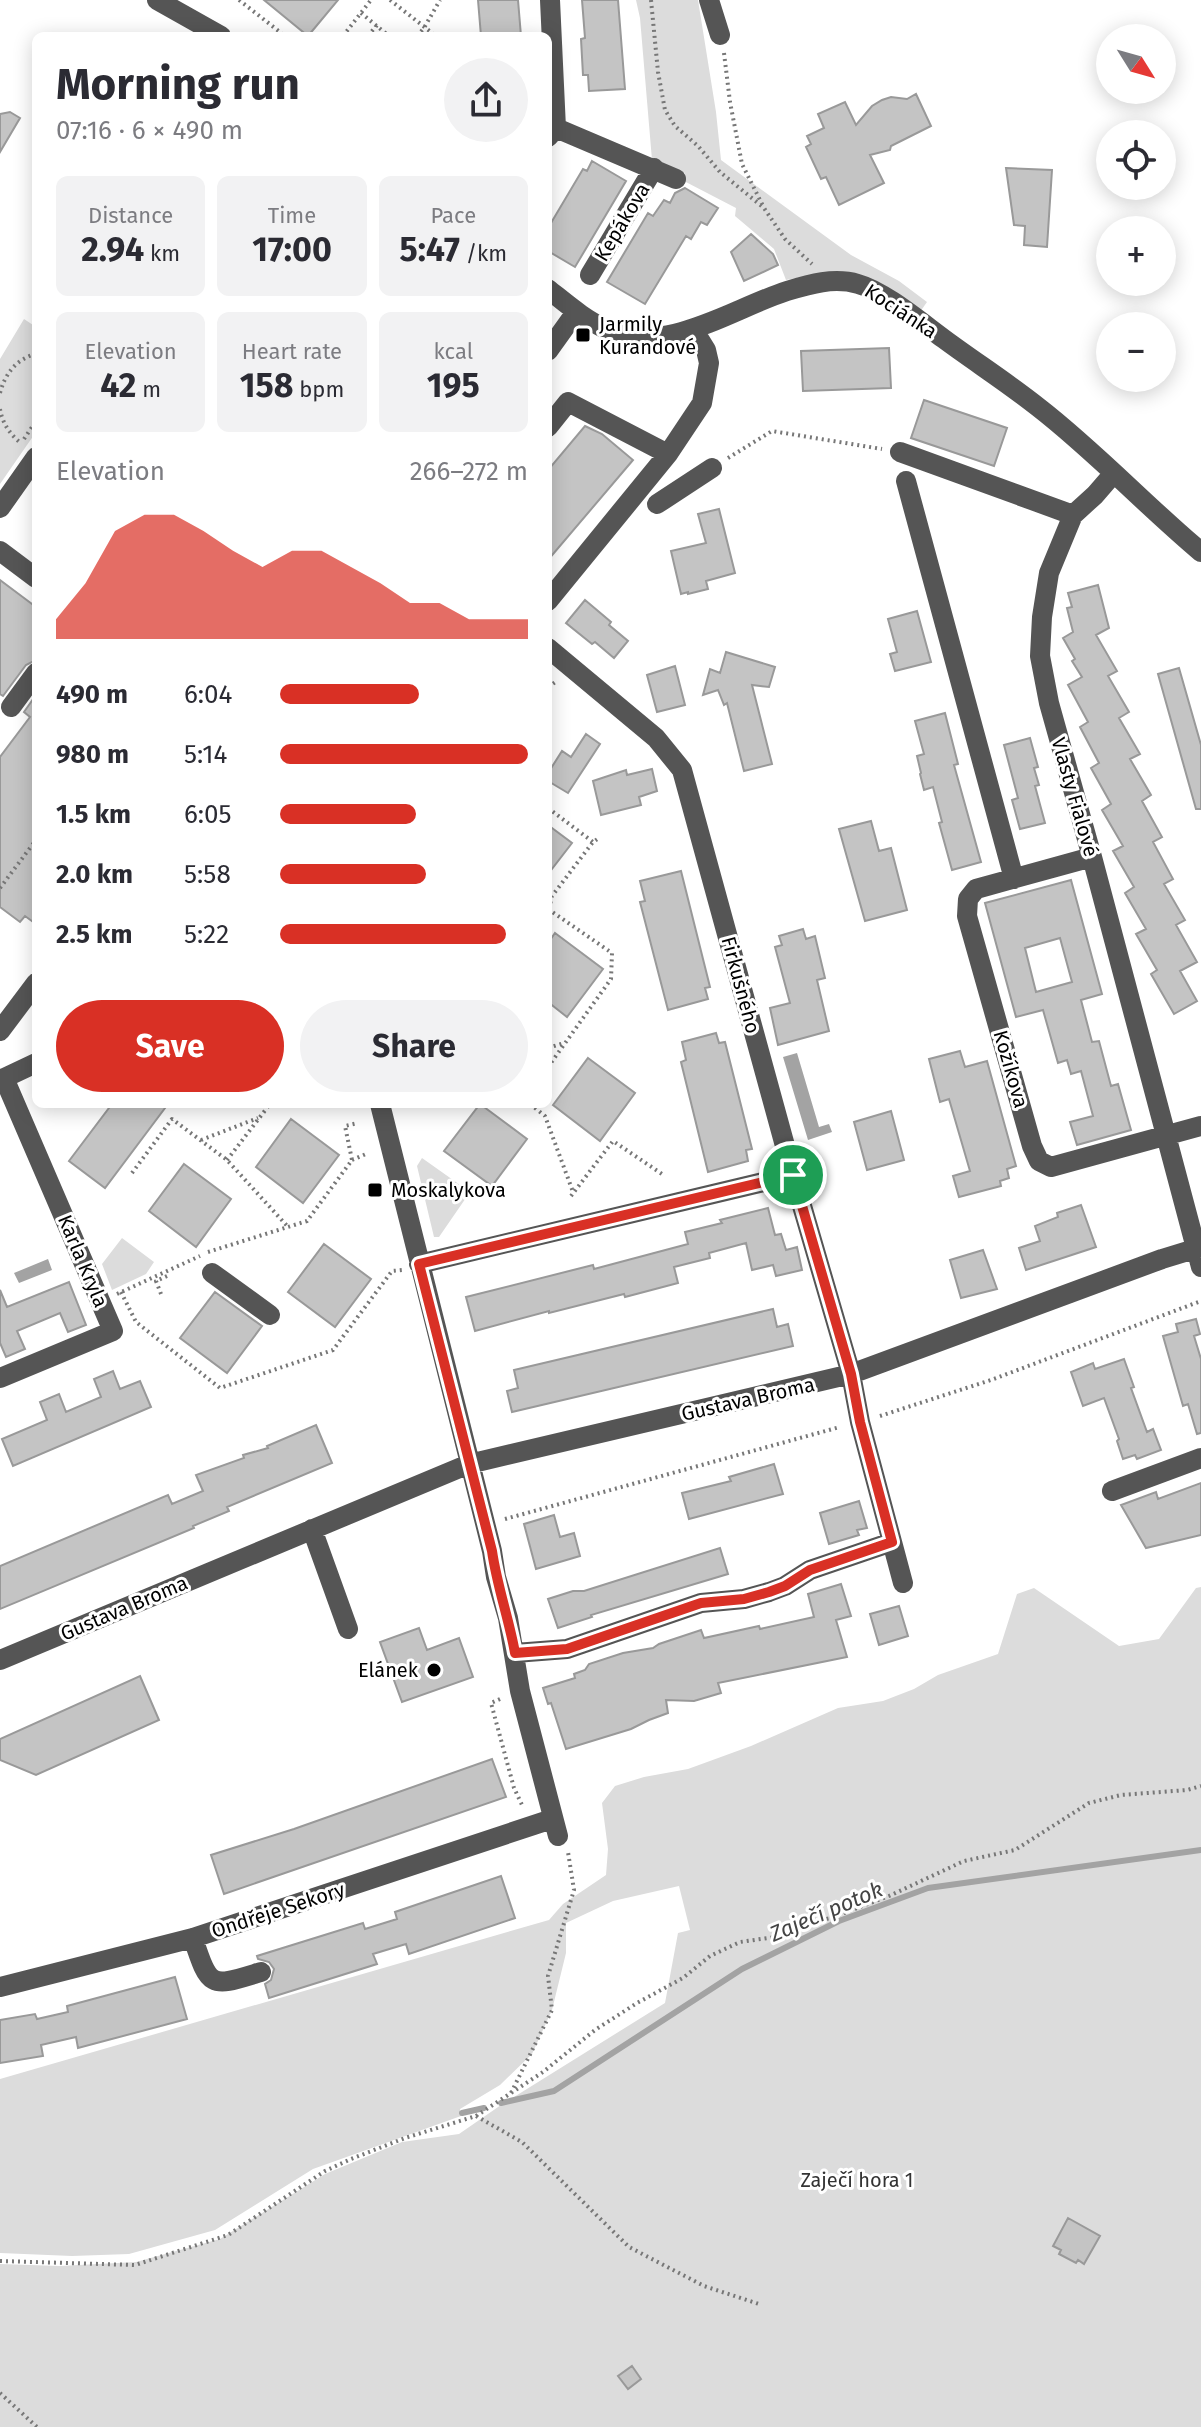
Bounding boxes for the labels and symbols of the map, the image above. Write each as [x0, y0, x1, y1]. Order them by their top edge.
north arrow [1096, 24, 1176, 104]
street label: Kepákova [589, 179, 655, 265]
street label: Kociánka [860, 279, 942, 343]
place label: Jarmily Kurandové [599, 312, 696, 359]
marker: Jarmily Kurandové [574, 326, 592, 344]
street label: Vlasty Fialové [1047, 735, 1103, 859]
street label: Firkušného [717, 934, 765, 1036]
street label: Kožíkova [988, 1027, 1034, 1111]
pin [759, 1141, 827, 1209]
place label: Moskalykova [391, 1178, 506, 1202]
marker: Moskalykova [366, 1181, 384, 1199]
street label: Karla Kryla [53, 1211, 113, 1311]
street label: Gustava Broma [679, 1372, 817, 1426]
street label: Gustava Broma [57, 1570, 191, 1646]
place label: Elánek [358, 1658, 419, 1682]
marker: Elánek [425, 1661, 443, 1679]
water label: Zaječí potok [765, 1875, 887, 1948]
street label: Ondřeje Sekory [208, 1877, 348, 1943]
park label: Zaječí hora 1 [800, 2168, 914, 2192]

